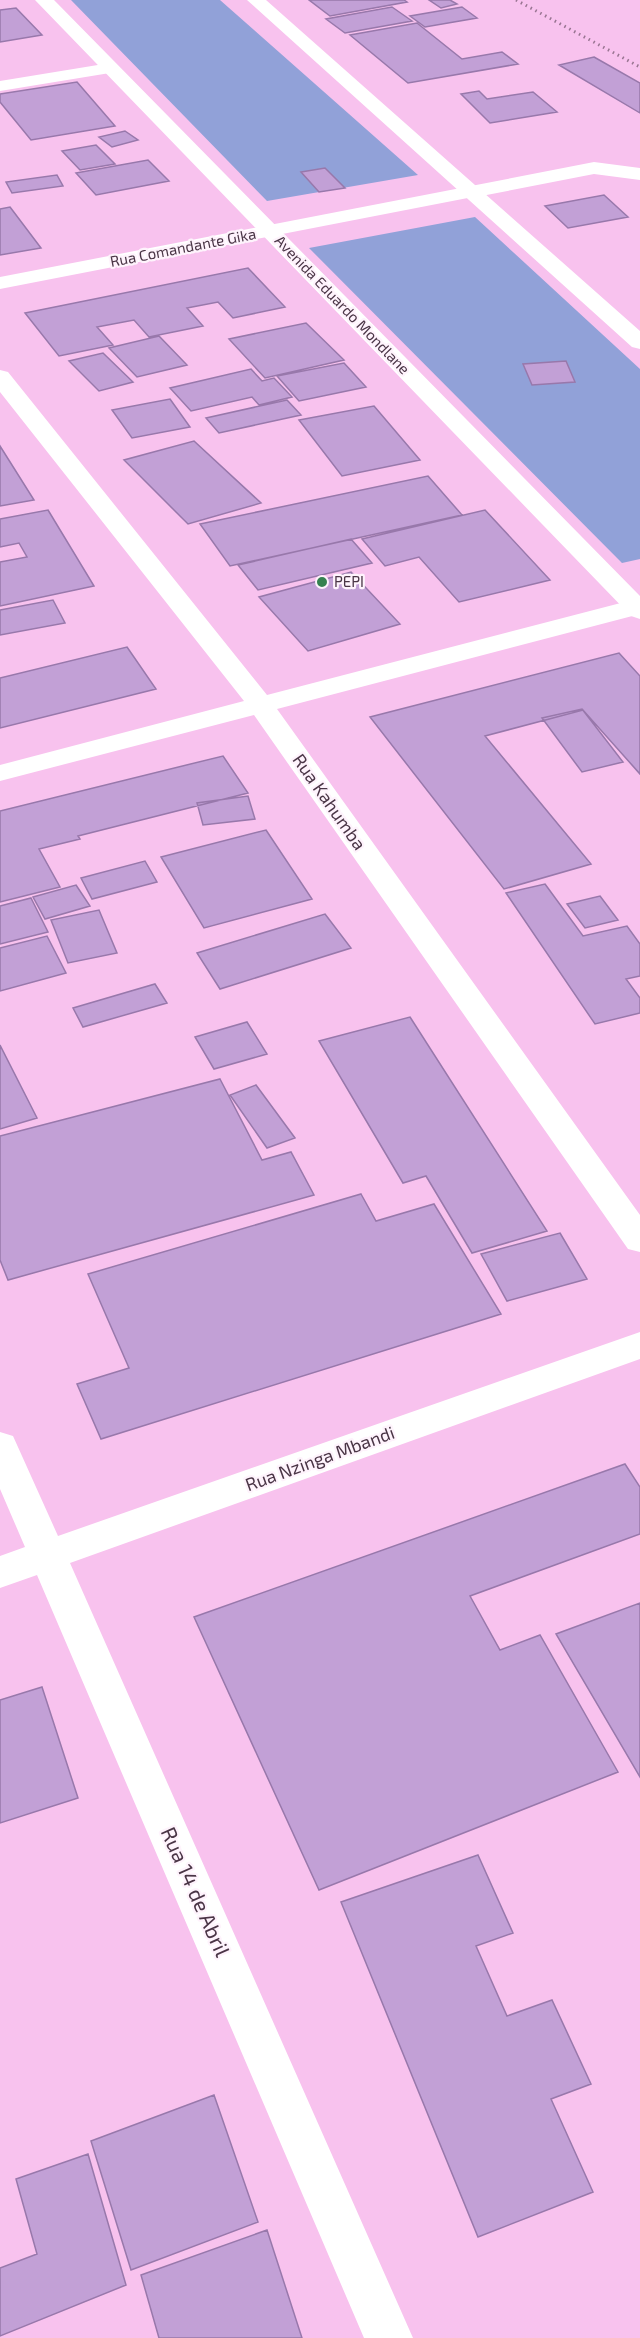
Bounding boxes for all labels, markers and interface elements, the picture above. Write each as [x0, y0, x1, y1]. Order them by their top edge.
street label: Rua Comandante Gika [108, 224, 257, 270]
street label: Avenida Eduardo Mondlane [272, 231, 414, 377]
place label: PEPI [334, 572, 364, 590]
marker: PEPI [315, 575, 329, 589]
street label: Rua Kahumba [289, 749, 371, 854]
street label: Rua Nzinga Mbandi [242, 1421, 397, 1495]
street label: Rua 14 de Abril [157, 1823, 236, 1961]

